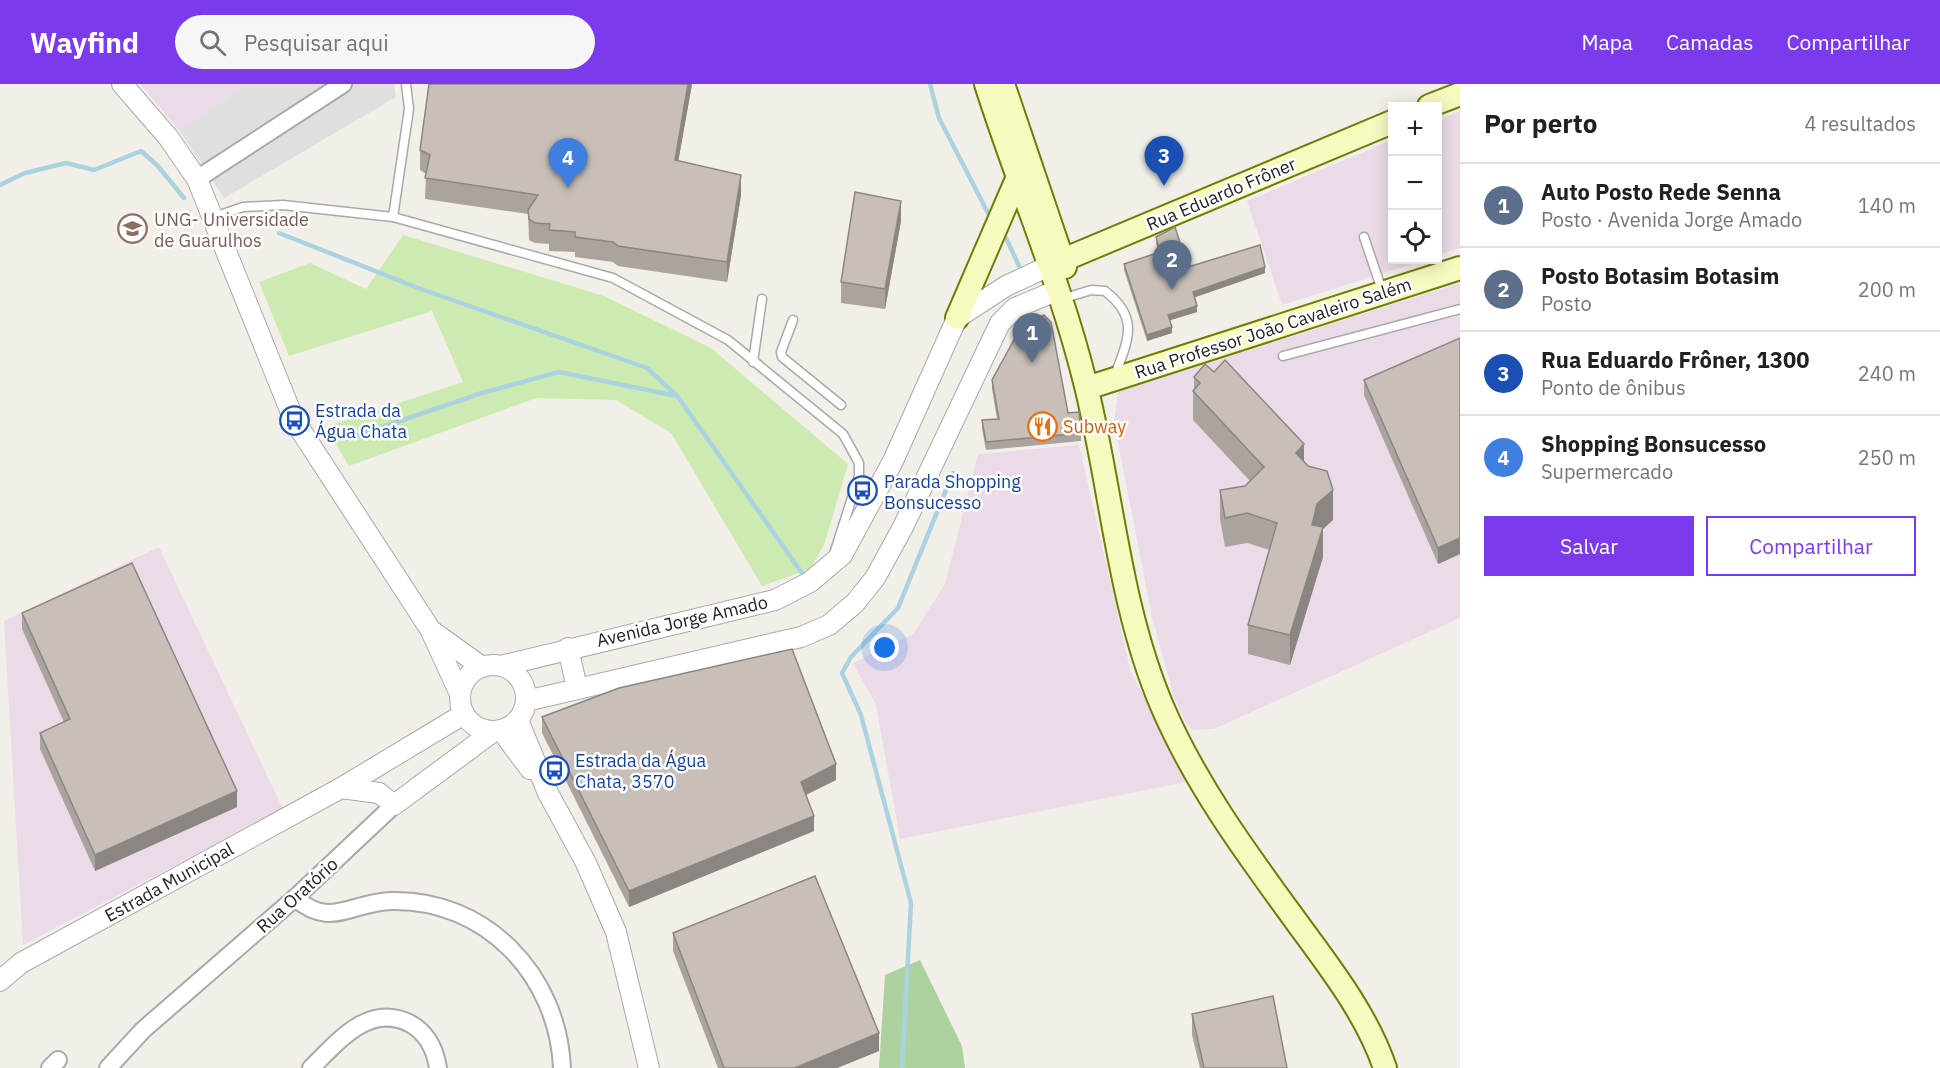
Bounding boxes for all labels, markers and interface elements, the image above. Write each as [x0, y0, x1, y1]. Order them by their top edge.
search box [175, 15, 595, 69]
text: Wayfind [30, 24, 139, 61]
icon: search [196, 26, 229, 59]
text: Pesquisar aqui [244, 28, 389, 57]
text: Mapa [1581, 28, 1633, 56]
text: Camadas [1666, 28, 1753, 56]
text: Compartilhar [1786, 28, 1910, 56]
map controls [1388, 102, 1442, 264]
button: + [1388, 102, 1442, 156]
text: Por perto [1484, 106, 1597, 140]
text: 4 resultados [1804, 110, 1916, 137]
pin: 3 [1144, 136, 1184, 186]
pin: 4 [548, 138, 588, 188]
street label: Rua Eduardo Frôner [1143, 152, 1300, 236]
button: − [1388, 156, 1442, 210]
text: Auto Posto Rede Senna [1541, 177, 1781, 206]
text: 1 [1498, 192, 1510, 219]
text: 140 m [1858, 192, 1916, 219]
text: Posto · Avenida Jorge Amado [1541, 206, 1802, 233]
place label: UNG- Universidade de Guarulhos [154, 208, 309, 252]
button: locate [1388, 210, 1442, 264]
school or university icon: UNG- Universidade de Guarulhos [117, 213, 149, 245]
pin: 2 [1152, 240, 1192, 290]
text: Posto Botasim Botasim [1541, 261, 1779, 290]
street label: Rua Professor João Cavaleiro Salém [1132, 272, 1414, 384]
text: 2 [1498, 276, 1510, 303]
text: 200 m [1858, 276, 1916, 303]
text: Posto [1541, 290, 1592, 317]
pin: 1 [1012, 314, 1052, 363]
text: Rua Eduardo Frôner, 1300 [1541, 345, 1809, 374]
text: 3 [1498, 360, 1510, 387]
text: 240 m [1858, 360, 1916, 387]
text: Ponto de ônibus [1541, 374, 1686, 401]
place label: Estrada da Água Chata [315, 399, 407, 443]
bus stop icon: Estrada da Água Chata [278, 404, 310, 436]
restaurant icon: Subway [1026, 410, 1058, 442]
place label: Subway [1063, 415, 1126, 438]
text: Shopping Bonsucesso [1541, 429, 1766, 458]
text: 4 [1498, 444, 1510, 471]
text: 250 m [1858, 444, 1916, 471]
text: Supermercado [1541, 458, 1673, 485]
place label: Parada Shopping Bonsucesso [884, 470, 1021, 514]
bus stop icon: Parada Shopping Bonsucesso [847, 475, 879, 507]
button: Salvar [1484, 516, 1694, 576]
button: Compartilhar [1706, 516, 1916, 576]
street label: Avenida Jorge Amado [594, 590, 770, 652]
your location [870, 633, 899, 662]
place label: Estrada da Água Chata, 3570 [575, 749, 706, 793]
bus stop icon: Estrada da Água Chata, 3570 [538, 754, 570, 786]
street label: Estrada Municipal [100, 837, 238, 927]
street label: Rua Oratório [251, 852, 343, 938]

